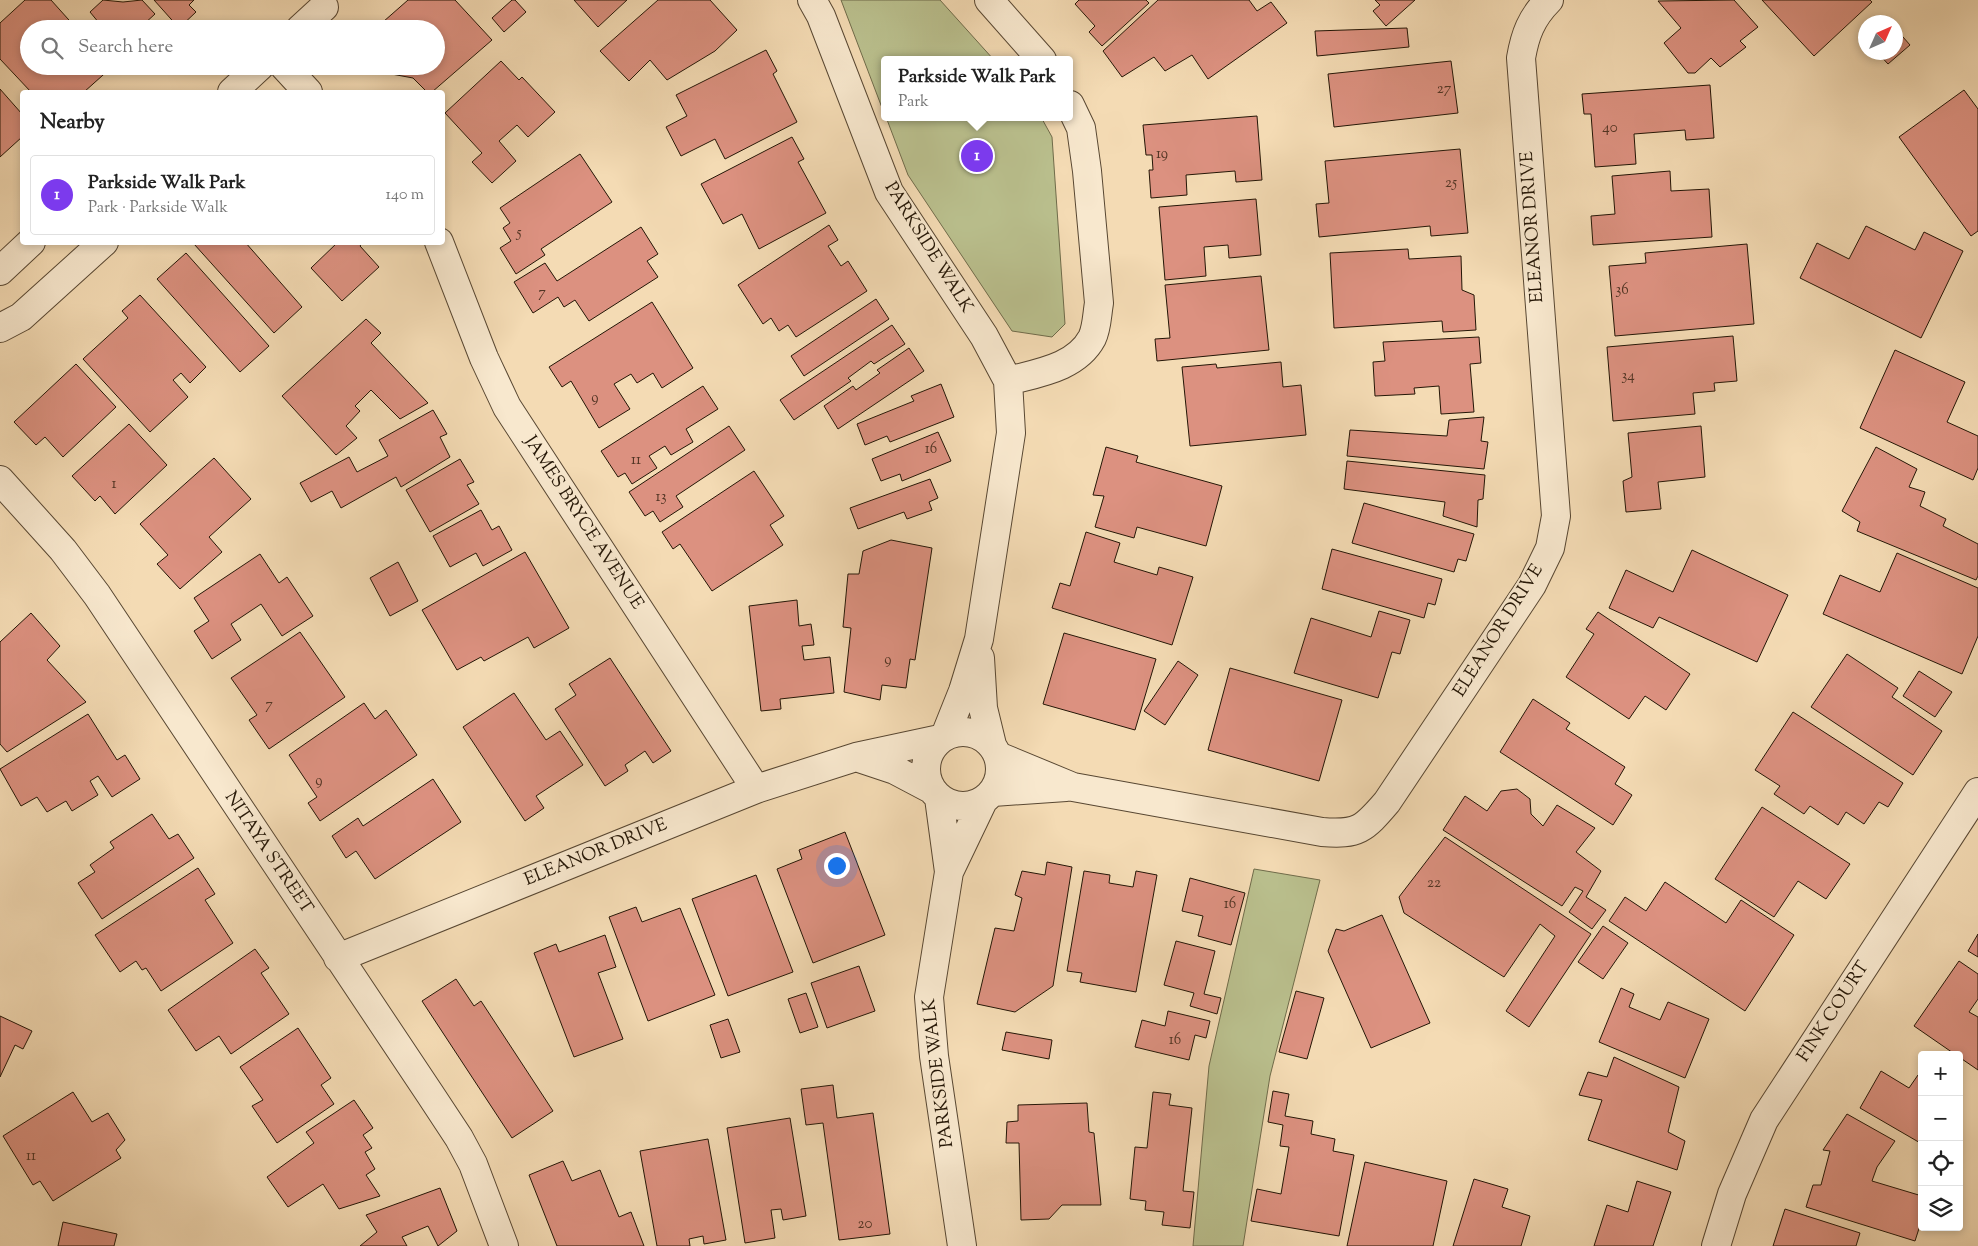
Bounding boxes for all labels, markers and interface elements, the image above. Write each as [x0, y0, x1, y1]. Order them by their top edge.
north arrow [1858, 15, 1903, 60]
search box [20, 20, 445, 75]
icon: search [38, 34, 66, 62]
text: Search here [78, 34, 173, 61]
popup [881, 56, 1073, 121]
text: Parkside Walk Park [898, 64, 1056, 91]
house number: 27 [1437, 79, 1452, 100]
text: Park [898, 91, 929, 114]
text: Nearby [40, 108, 105, 138]
house number: 40 [1602, 118, 1618, 139]
pin: 1 [961, 137, 993, 175]
house number: 19 [1156, 144, 1168, 165]
street label: ELEANOR DRIVE [1515, 150, 1551, 304]
text: Parkside Walk Park [88, 170, 246, 197]
house number: 25 [1445, 173, 1457, 194]
street label: PARKSIDE WALK [877, 177, 979, 319]
text: 1 [54, 184, 60, 207]
text: 140 m [386, 184, 424, 207]
text: Park · Parkside Walk [88, 197, 228, 220]
house number: 5 [515, 223, 522, 244]
house number: 36 [1615, 280, 1629, 301]
house number: 7 [538, 283, 546, 304]
house number: 34 [1621, 366, 1635, 387]
house number: 9 [591, 388, 599, 409]
street label: JAMES BRYCE AVENUE [516, 430, 649, 615]
house number: 16 [925, 439, 937, 460]
house number: 11 [631, 450, 641, 471]
house number: 1 [111, 474, 117, 495]
house number: 13 [655, 487, 667, 508]
street label: ELEANOR DRIVE [1448, 559, 1550, 702]
house number: 9 [884, 650, 892, 671]
house number: 7 [265, 695, 273, 716]
house number: 9 [315, 771, 323, 792]
street label: NITAYA STREET [217, 787, 319, 920]
street label: ELEANOR DRIVE [521, 812, 672, 894]
your location [824, 853, 850, 879]
house number: 22 [1427, 873, 1441, 894]
house number: 16 [1224, 894, 1236, 915]
street label: FINK COURT [1792, 956, 1877, 1068]
street label: PARKSIDE WALK [917, 997, 961, 1149]
house number: 16 [1169, 1030, 1181, 1051]
map controls [1918, 1051, 1963, 1231]
button: + [1918, 1051, 1963, 1096]
button: − [1918, 1096, 1963, 1141]
button: locate [1918, 1141, 1963, 1186]
house number: 11 [26, 1146, 36, 1167]
button: layers [1918, 1186, 1963, 1231]
house number: 20 [858, 1214, 873, 1235]

